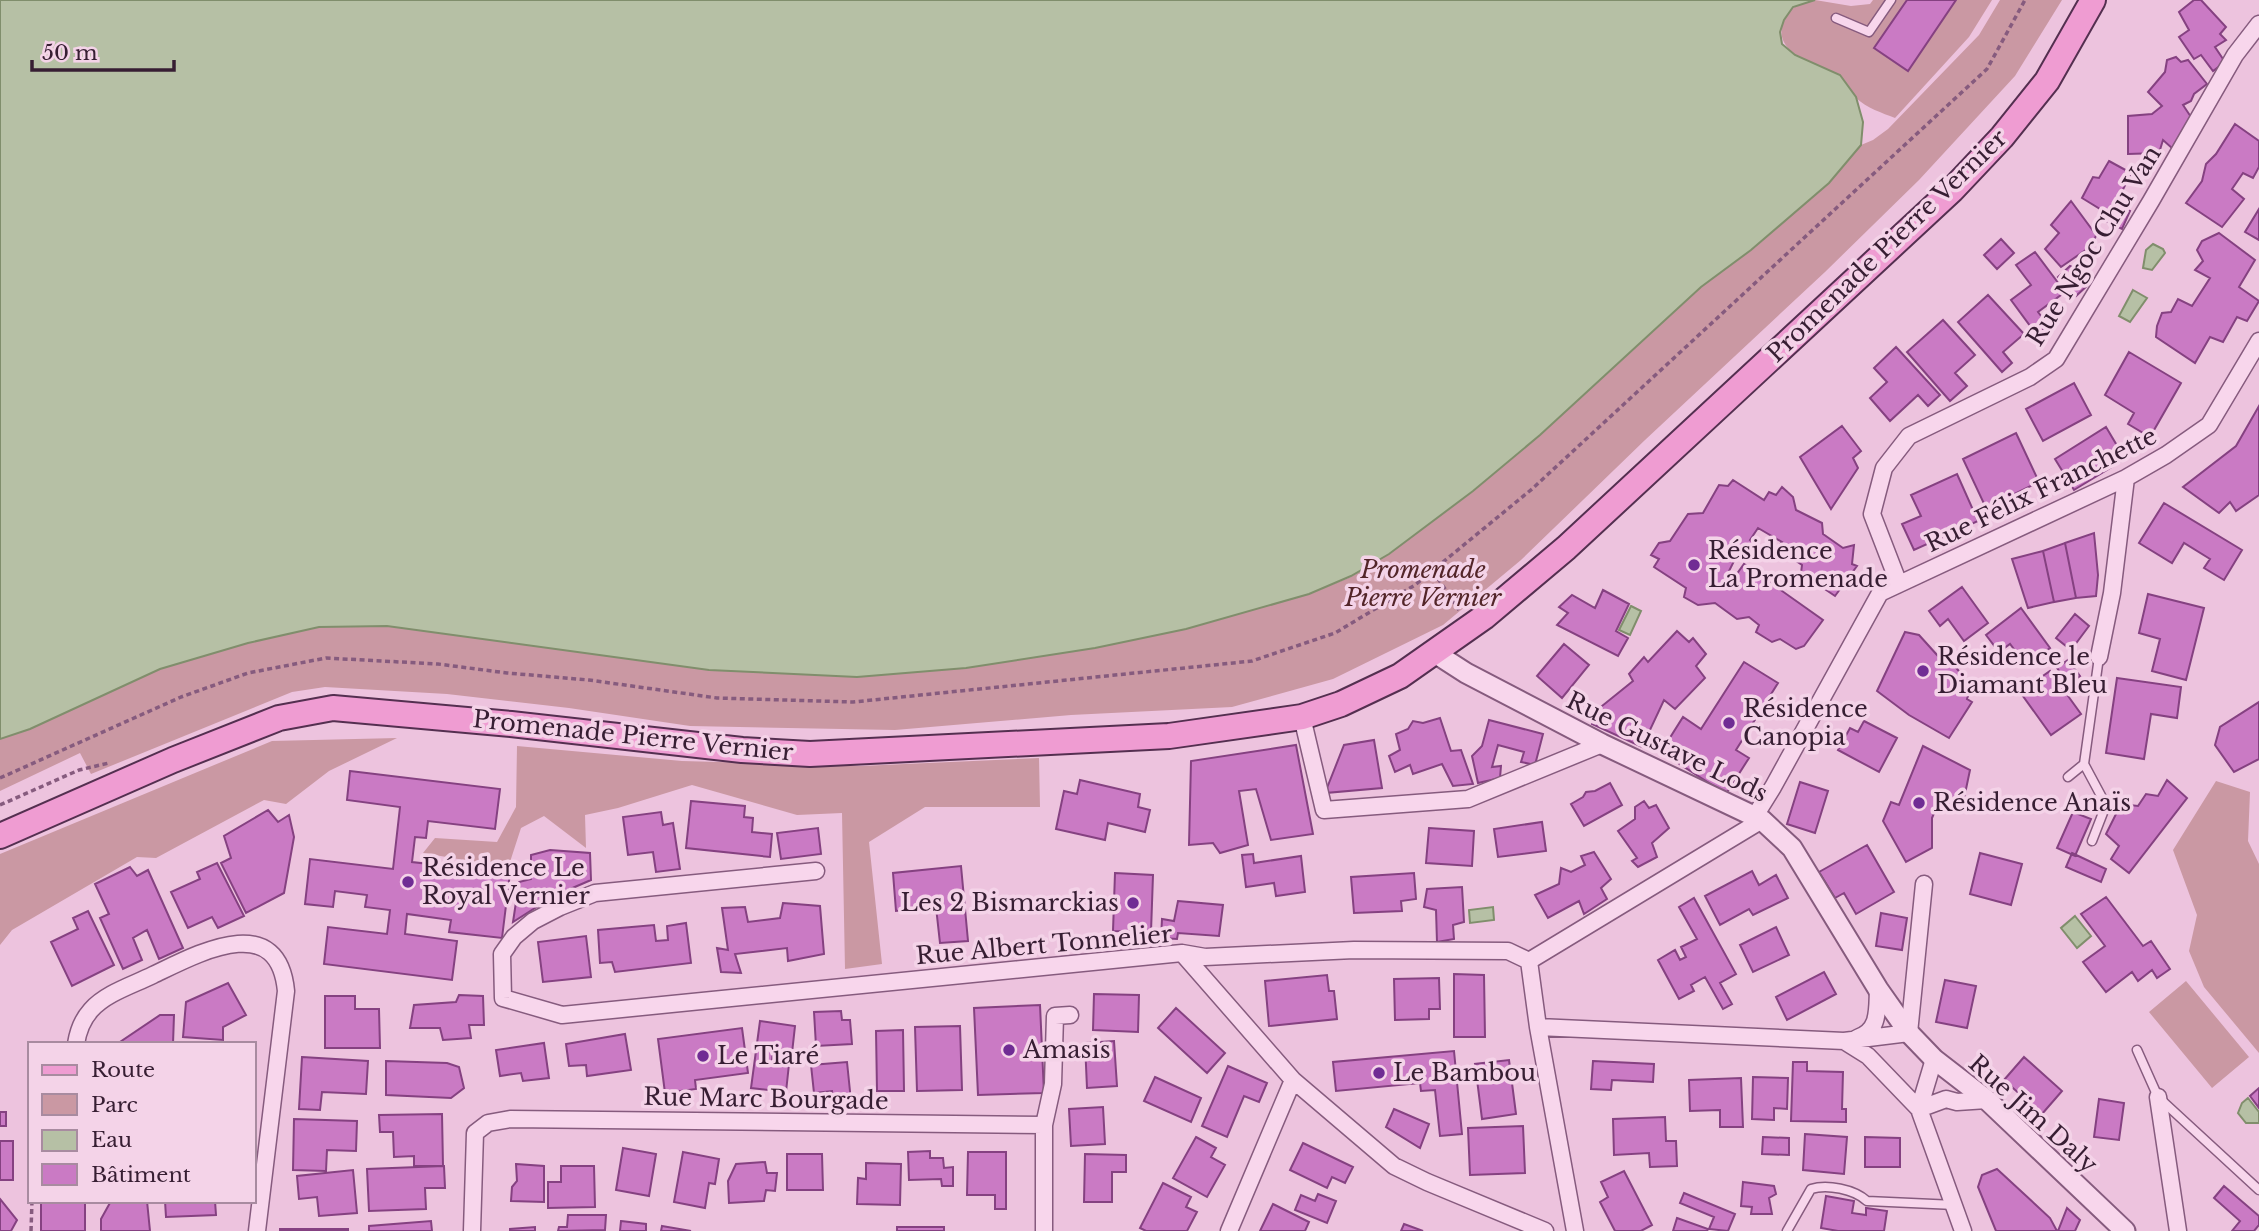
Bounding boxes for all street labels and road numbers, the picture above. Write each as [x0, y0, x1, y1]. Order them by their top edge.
street label: Promenade Pierre Vernier [1761, 123, 2013, 368]
street label: Rue Ngoc Chu Van [2020, 140, 2167, 351]
street label: Rue Félix Franchette [1920, 421, 2161, 558]
street label: Rue Gustave Lods [1562, 685, 1773, 808]
street label: Promenade Pierre Vernier [471, 704, 795, 767]
street label: Rue Albert Tonnelier [914, 919, 1174, 970]
street label: Rue Jim Daly [1963, 1048, 2104, 1179]
street label: Rue Marc Bourgade [643, 1082, 889, 1115]

